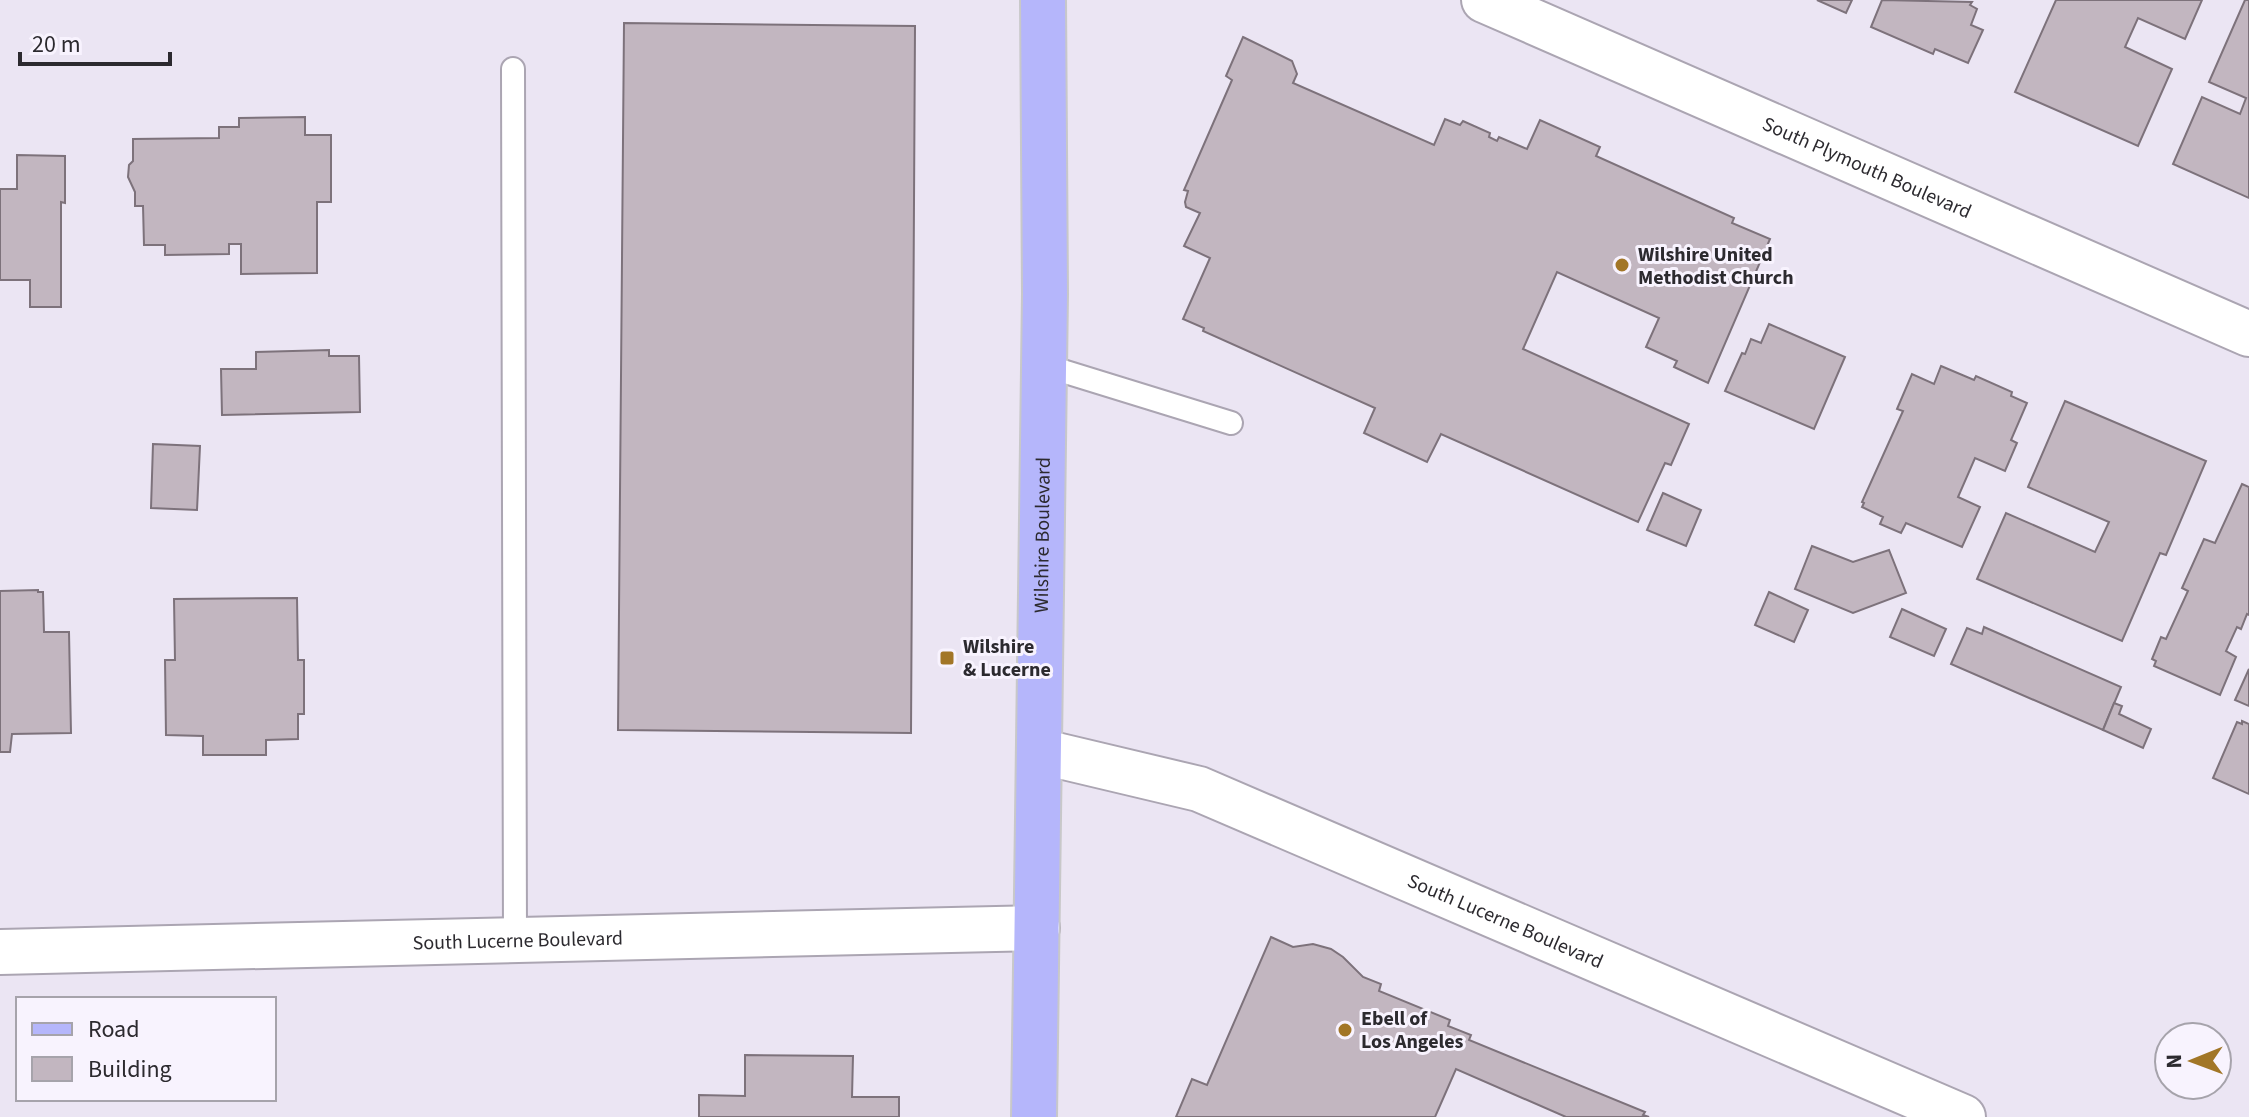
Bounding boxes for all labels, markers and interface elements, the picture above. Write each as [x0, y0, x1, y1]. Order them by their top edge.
scale bar [20, 16, 170, 66]
text: 20 m [32, 27, 81, 62]
street label: South Plymouth Boulevard [1758, 110, 1976, 226]
place label: Wilshire United Methodist Church [1638, 241, 1794, 292]
marker: Wilshire United Methodist Church [1613, 256, 1631, 274]
street label: Wilshire Boulevard [1028, 457, 1058, 613]
place label: Wilshire & Lucerne [963, 633, 1051, 684]
marker: Wilshire & Lucerne [938, 649, 956, 667]
street label: South Lucerne Boulevard [1403, 867, 1607, 976]
street label: South Lucerne Boulevard [412, 925, 623, 957]
legend [16, 997, 276, 1101]
place label: Ebell of Los Angeles [1361, 1005, 1464, 1056]
text: Road [88, 1012, 140, 1047]
marker: Ebell of Los Angeles [1336, 1021, 1354, 1039]
north arrow [2153, 1021, 2233, 1101]
text: Building [88, 1052, 172, 1087]
text: N [2158, 1054, 2190, 1069]

